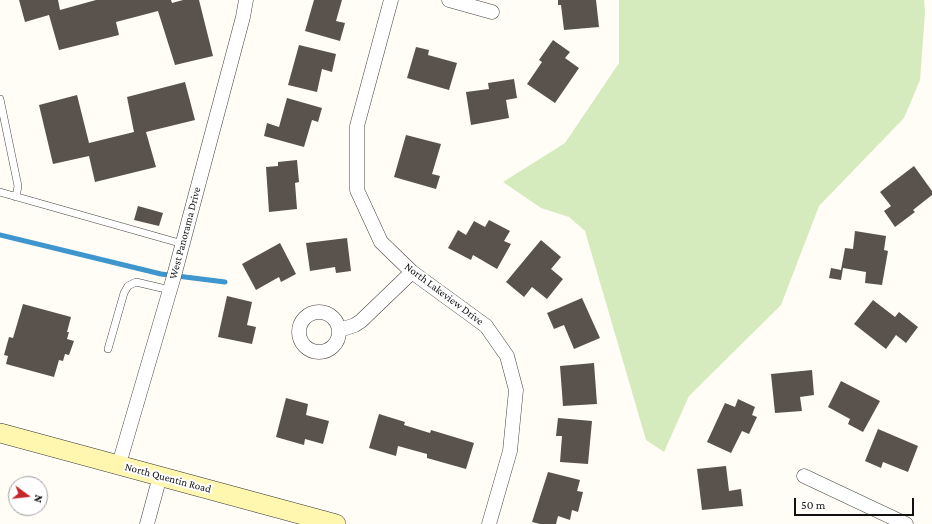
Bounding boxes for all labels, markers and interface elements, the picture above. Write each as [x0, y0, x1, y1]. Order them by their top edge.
street label: West Panorama Drive [166, 185, 204, 281]
street label: North Lakeview Drive [402, 260, 486, 328]
street label: North Quentin Road [123, 460, 213, 496]
north arrow [8, 476, 48, 516]
scale bar [796, 490, 916, 516]
text: N [32, 494, 45, 504]
text: 50 m [801, 498, 825, 512]

